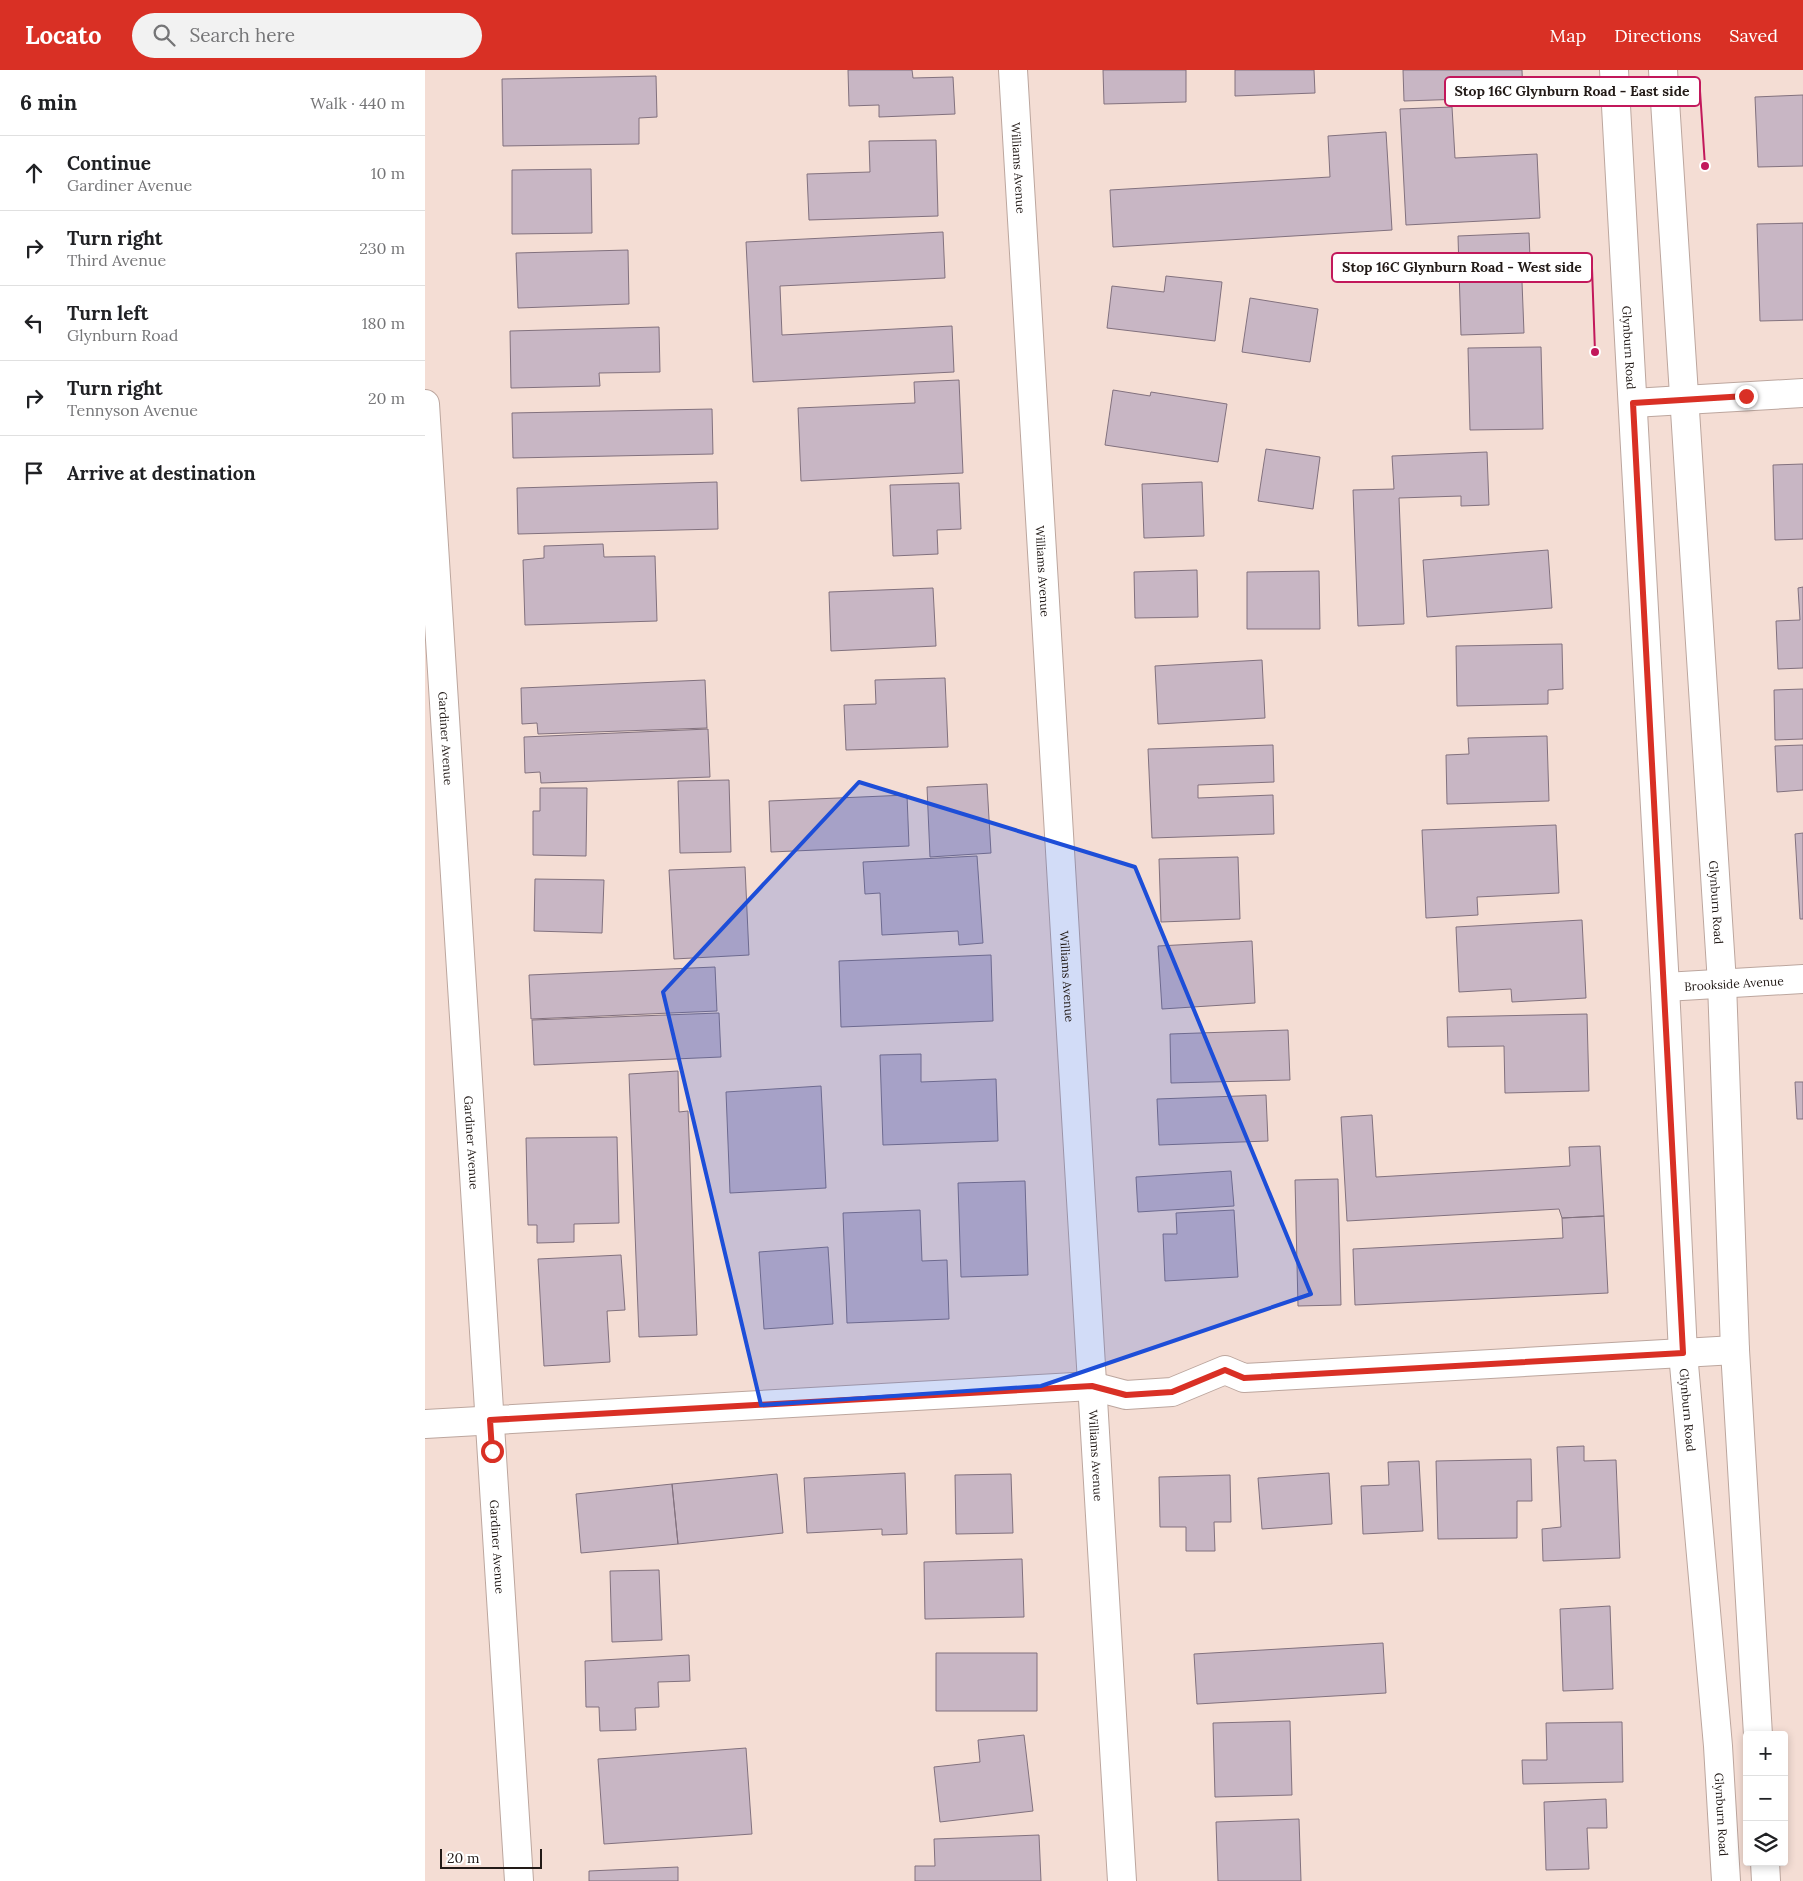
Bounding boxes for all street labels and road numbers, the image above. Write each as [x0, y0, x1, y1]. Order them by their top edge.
street label: Williams Avenue [1009, 122, 1029, 214]
street label: Glynburn Road [1620, 305, 1639, 390]
street label: Williams Avenue [1033, 525, 1053, 618]
street label: Gardiner Avenue [436, 691, 457, 786]
street label: Glynburn Road [1707, 860, 1727, 945]
street label: Williams Avenue [1057, 930, 1078, 1023]
street label: Brookside Avenue [1684, 973, 1785, 993]
street label: Gardiner Avenue [462, 1095, 483, 1190]
street label: Glynburn Road [1677, 1368, 1699, 1452]
street label: Williams Avenue [1086, 1409, 1107, 1502]
street label: Gardiner Avenue [487, 1499, 508, 1595]
street label: Glynburn Road [1712, 1772, 1732, 1857]

